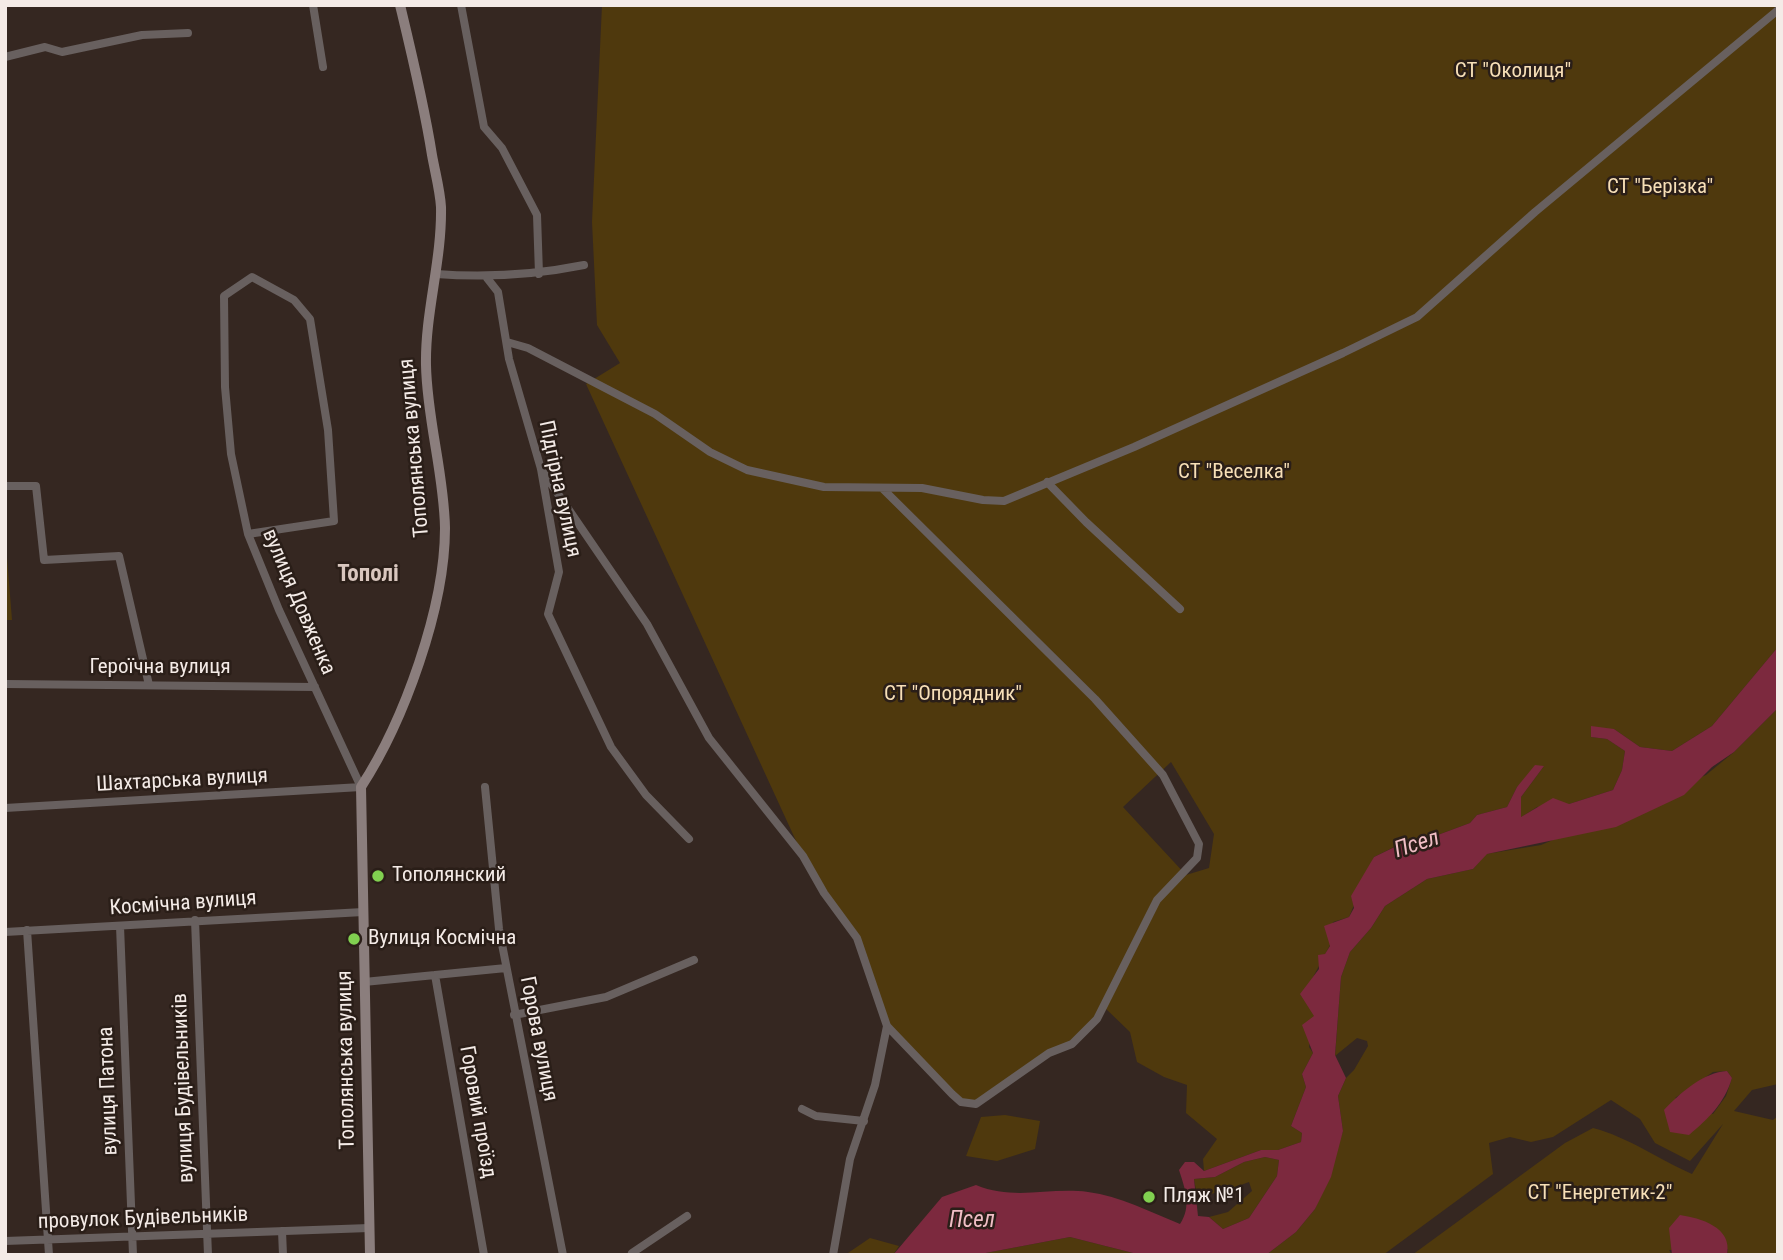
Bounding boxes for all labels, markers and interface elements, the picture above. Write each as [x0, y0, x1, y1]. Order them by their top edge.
park label: СТ "Околиця" [1455, 59, 1571, 85]
park label: СТ "Берізка" [1607, 175, 1713, 201]
street label: Тополянська вулиця [395, 358, 435, 538]
street label: Підгірна вулиця [532, 418, 586, 560]
park label: СТ "Веселка" [1178, 460, 1290, 486]
street label: вулиця Довженка [256, 525, 340, 679]
district label: Тополі [337, 561, 399, 589]
street label: Героїчна вулиця [89, 655, 231, 681]
park label: СТ "Опорядник" [884, 682, 1022, 708]
street label: Шахтарська вулиця [96, 764, 268, 798]
water label: Псел [1391, 825, 1443, 865]
place label: Тополянский [392, 863, 506, 889]
marker: Тополянский [370, 868, 386, 884]
street label: Космічна вулиця [109, 886, 257, 922]
place label: Вулиця Космічна [368, 926, 516, 952]
marker: Вулиця Космічна [346, 931, 362, 947]
street label: Тополянська вулиця [333, 970, 361, 1150]
street label: Горова вулиця [514, 974, 562, 1104]
street label: вулиця Будівельників [168, 993, 200, 1183]
street label: вулиця Патона [94, 1026, 124, 1156]
street label: Горовий проїзд [453, 1044, 501, 1180]
park label: СТ "Енергетик-2" [1528, 1181, 1672, 1207]
place label: Пляж №1 [1163, 1184, 1245, 1210]
marker: Пляж №1 [1141, 1189, 1157, 1205]
street label: провулок Будівельників [37, 1203, 249, 1235]
water label: Псел [949, 1207, 995, 1235]

